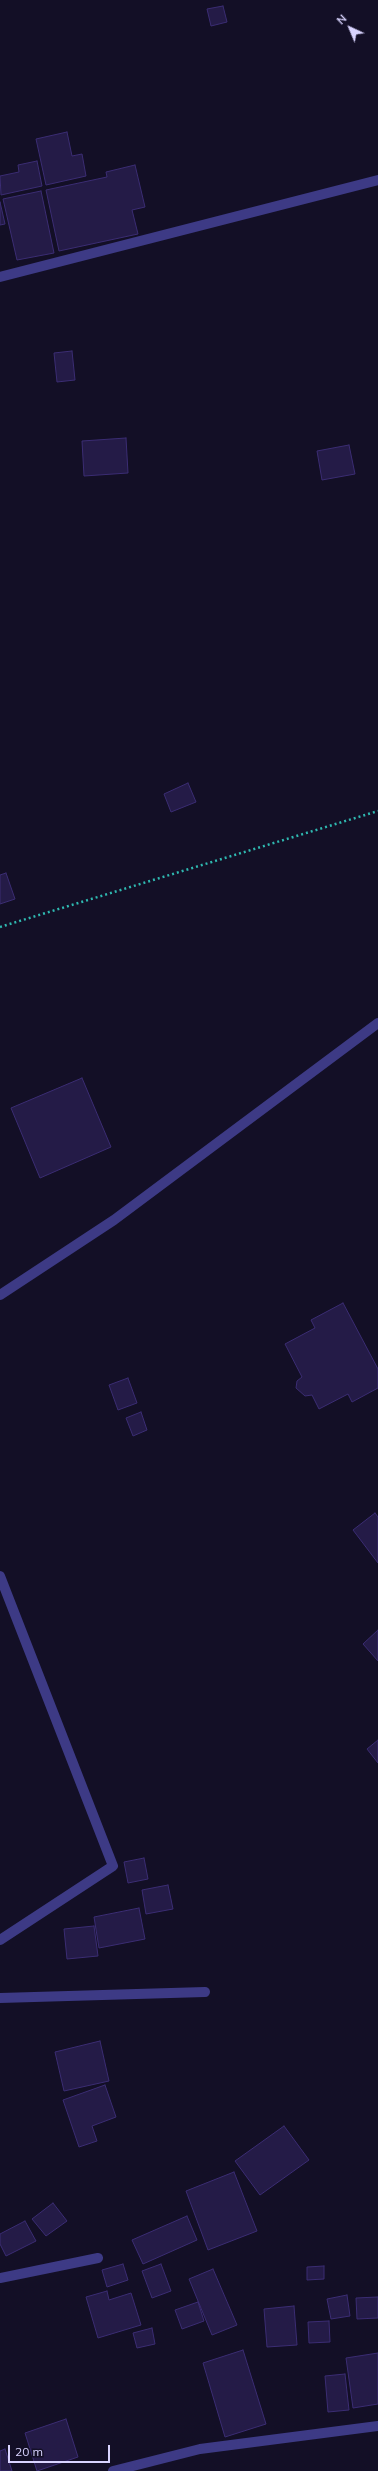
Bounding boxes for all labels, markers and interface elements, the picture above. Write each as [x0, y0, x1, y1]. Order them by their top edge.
north arrow [330, 8, 370, 48]
text: N [334, 11, 350, 27]
scale bar [10, 2437, 112, 2463]
text: 20 m [15, 2444, 43, 2459]

